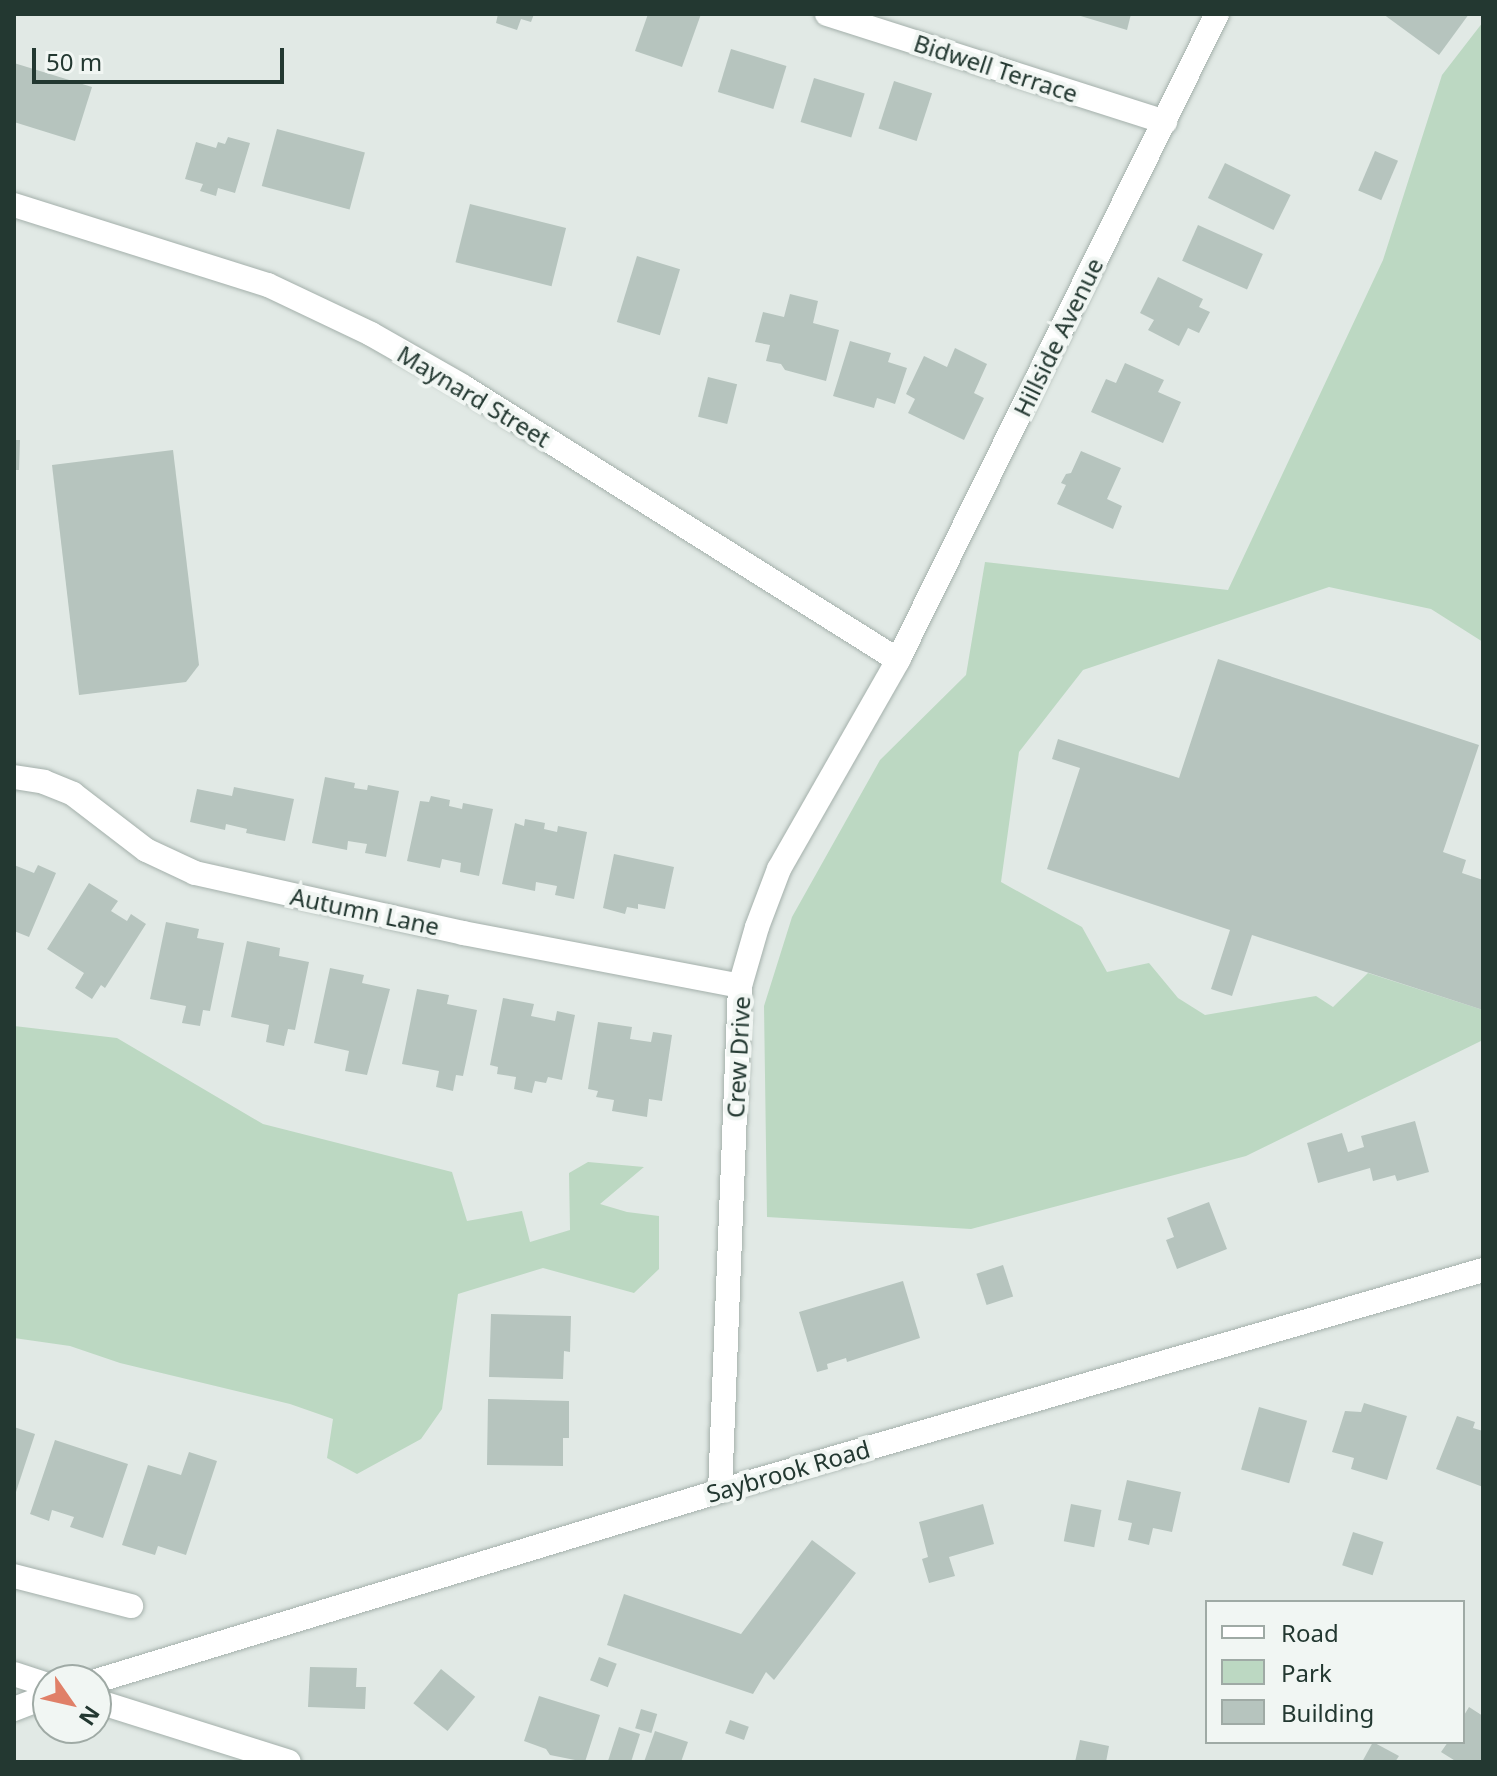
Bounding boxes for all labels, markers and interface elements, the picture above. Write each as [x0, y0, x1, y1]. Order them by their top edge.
street label: Bidwell Terrace [910, 28, 1082, 108]
scale bar [36, 32, 288, 82]
text: 50 m [46, 45, 102, 78]
street label: Hillside Avenue [1007, 253, 1109, 421]
street label: Maynard Street [392, 339, 556, 453]
street label: Autumn Lane [288, 881, 442, 941]
street label: Crew Drive [720, 995, 756, 1119]
street label: Saybrook Road [703, 1434, 873, 1508]
legend [1205, 1600, 1465, 1744]
text: Road [1281, 1616, 1339, 1649]
text: Park [1281, 1656, 1332, 1689]
north arrow [32, 1664, 112, 1744]
text: Building [1281, 1696, 1374, 1729]
text: N [73, 1700, 108, 1732]

